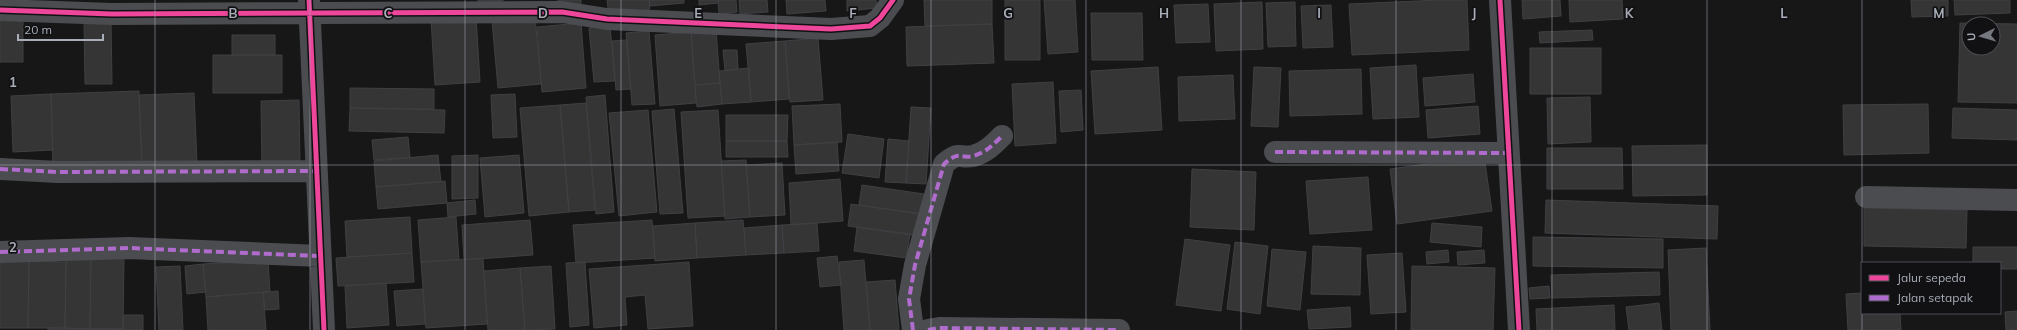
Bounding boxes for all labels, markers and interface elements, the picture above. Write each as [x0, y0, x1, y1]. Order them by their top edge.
text: B [229, 5, 238, 21]
text: C [384, 5, 393, 21]
text: D [538, 5, 548, 21]
text: E [694, 5, 702, 21]
text: F [849, 5, 857, 21]
text: G [1003, 5, 1013, 21]
text: H [1159, 5, 1169, 21]
text: I [1317, 5, 1321, 21]
text: J [1472, 5, 1476, 21]
text: K [1625, 5, 1635, 21]
text: L [1780, 5, 1788, 21]
text: M [1933, 5, 1945, 21]
scale bar [18, 16, 103, 42]
north arrow [1961, 16, 2001, 56]
text: 20 m [24, 22, 52, 37]
text: U [1964, 32, 1978, 42]
text: 1 [9, 74, 17, 90]
text: 2 [9, 239, 17, 255]
legend [1861, 262, 2001, 314]
text: Jalur sepeda [1897, 270, 1966, 285]
text: Jalan setapak [1897, 290, 1974, 305]

